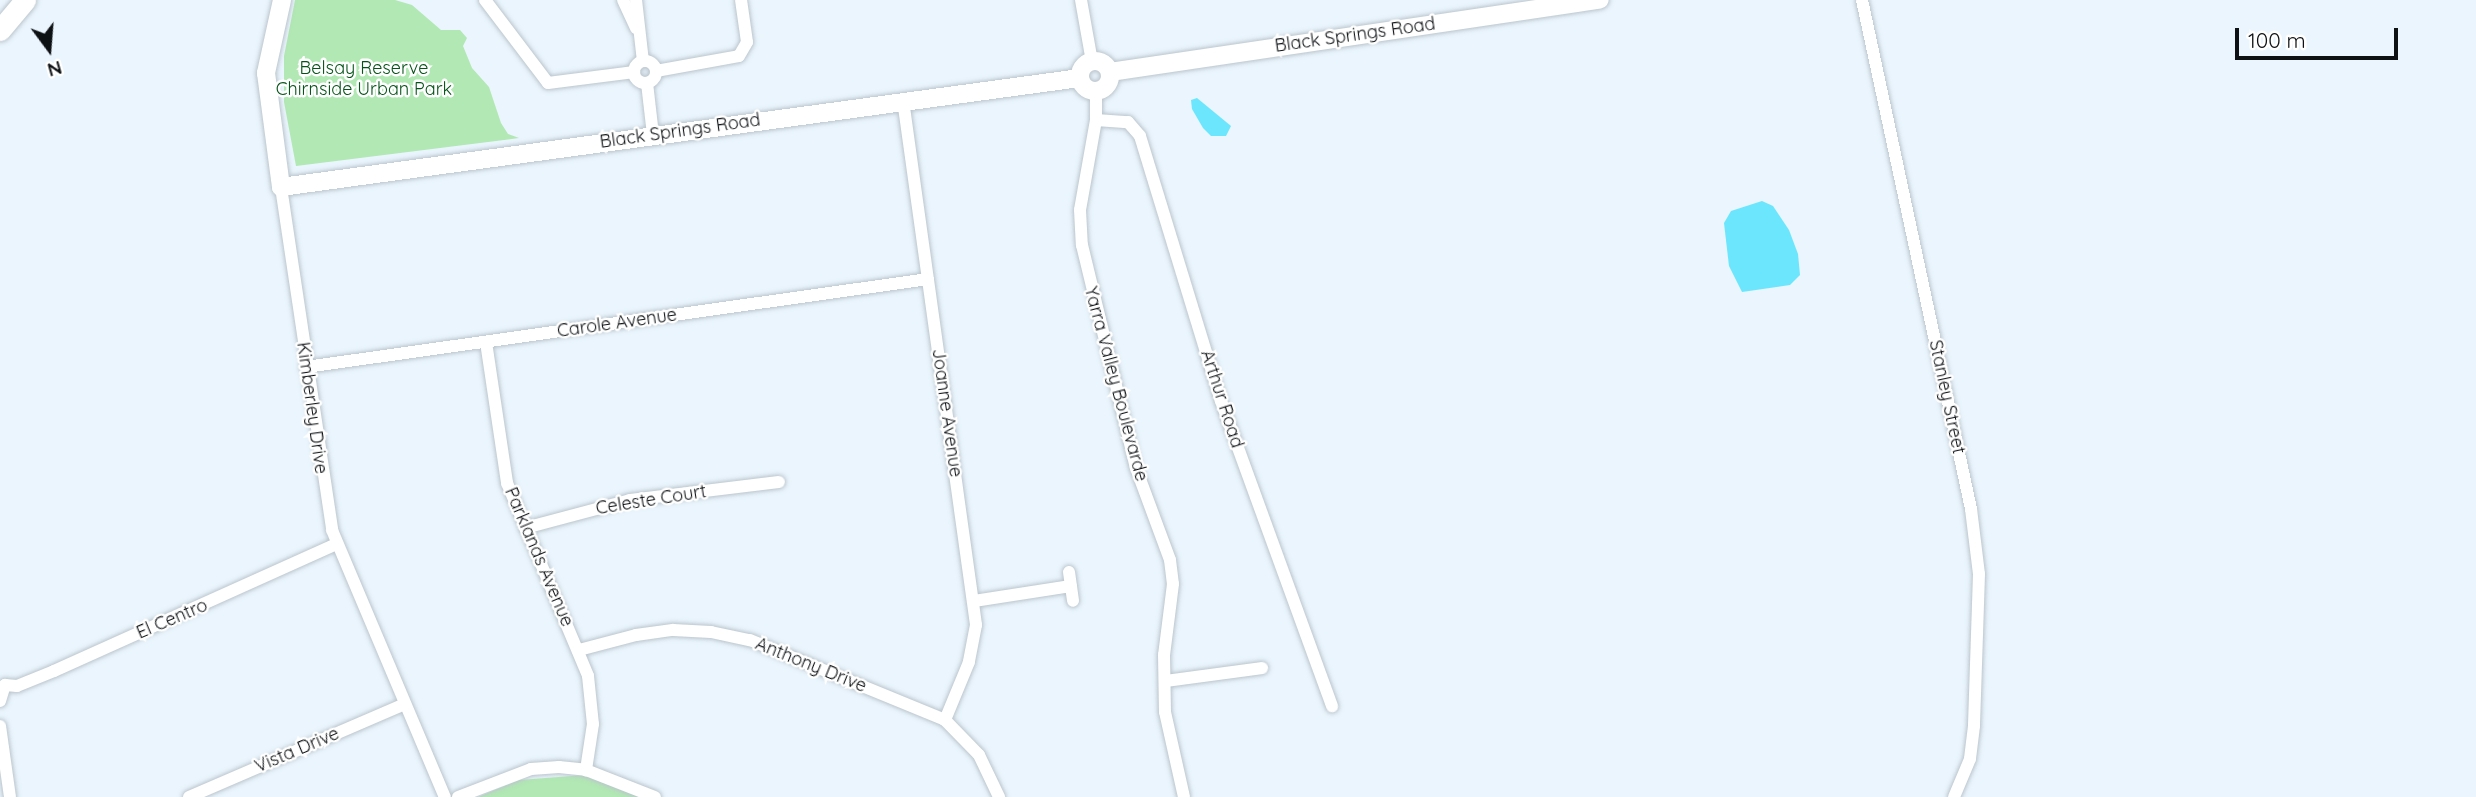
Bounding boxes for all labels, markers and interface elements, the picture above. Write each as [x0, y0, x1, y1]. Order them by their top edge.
street label: Black Springs Road [1273, 13, 1437, 57]
north arrow [14, 14, 84, 84]
scale bar [2238, 14, 2401, 58]
text: 100 m [2248, 27, 2306, 53]
text: N [45, 56, 65, 83]
park label: Belsay Reserve Chirnside Urban Park [276, 58, 452, 100]
street label: Black Springs Road [598, 109, 762, 153]
street label: Yarra Valley Boulevarde [1080, 284, 1152, 484]
street label: Carole Avenue [556, 304, 678, 342]
street label: Stanley Street [1924, 338, 1970, 456]
street label: Kimberley Drive [292, 341, 332, 475]
street label: Joanne Avenue [927, 347, 967, 479]
street label: Arthur Road [1196, 347, 1248, 451]
street label: Celeste Court [594, 481, 708, 519]
street label: Parklands Avenue [500, 484, 578, 630]
street label: El Centro [133, 594, 211, 644]
street label: Anthony Drive [752, 633, 870, 697]
street label: Vista Drive [252, 723, 342, 777]

